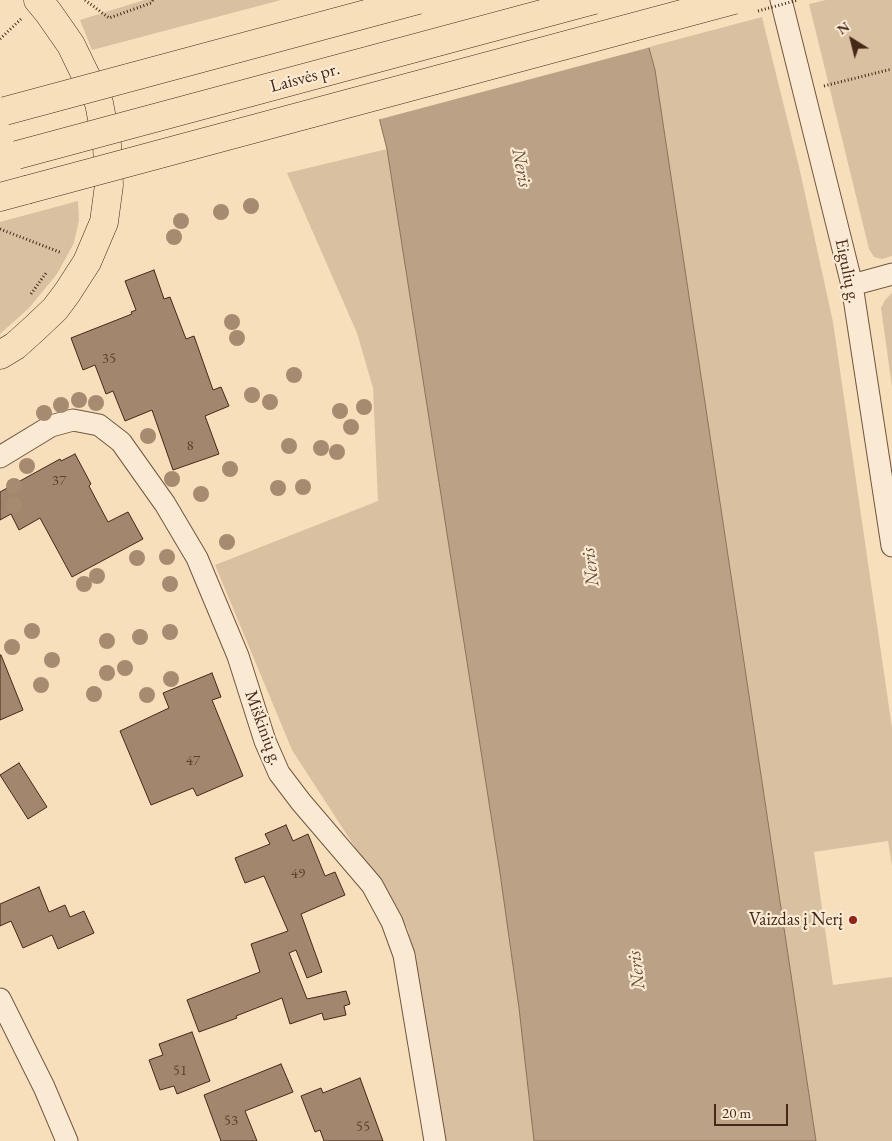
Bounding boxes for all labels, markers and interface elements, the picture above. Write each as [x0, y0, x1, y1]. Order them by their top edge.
north arrow [827, 15, 877, 65]
text: N [833, 17, 853, 38]
street label: Laisvės pr. [268, 58, 342, 98]
water label: Neris [506, 147, 536, 189]
street label: Eigulių g. [830, 237, 864, 305]
house number: 35 [102, 350, 116, 368]
house number: 8 [186, 437, 194, 455]
house number: 37 [52, 472, 66, 490]
water label: Neris [577, 546, 605, 588]
street label: Miškinių g. [239, 688, 287, 768]
house number: 47 [186, 752, 200, 770]
house number: 49 [291, 865, 305, 883]
place label: Vaizdas į Nerį [749, 909, 843, 931]
marker: Vaizdas į Nerį [847, 914, 859, 926]
water label: Neris [623, 949, 651, 991]
house number: 51 [173, 1062, 187, 1080]
scale bar [717, 1094, 791, 1126]
text: 20 m [722, 1103, 751, 1122]
house number: 53 [224, 1112, 238, 1130]
house number: 55 [356, 1118, 370, 1136]

